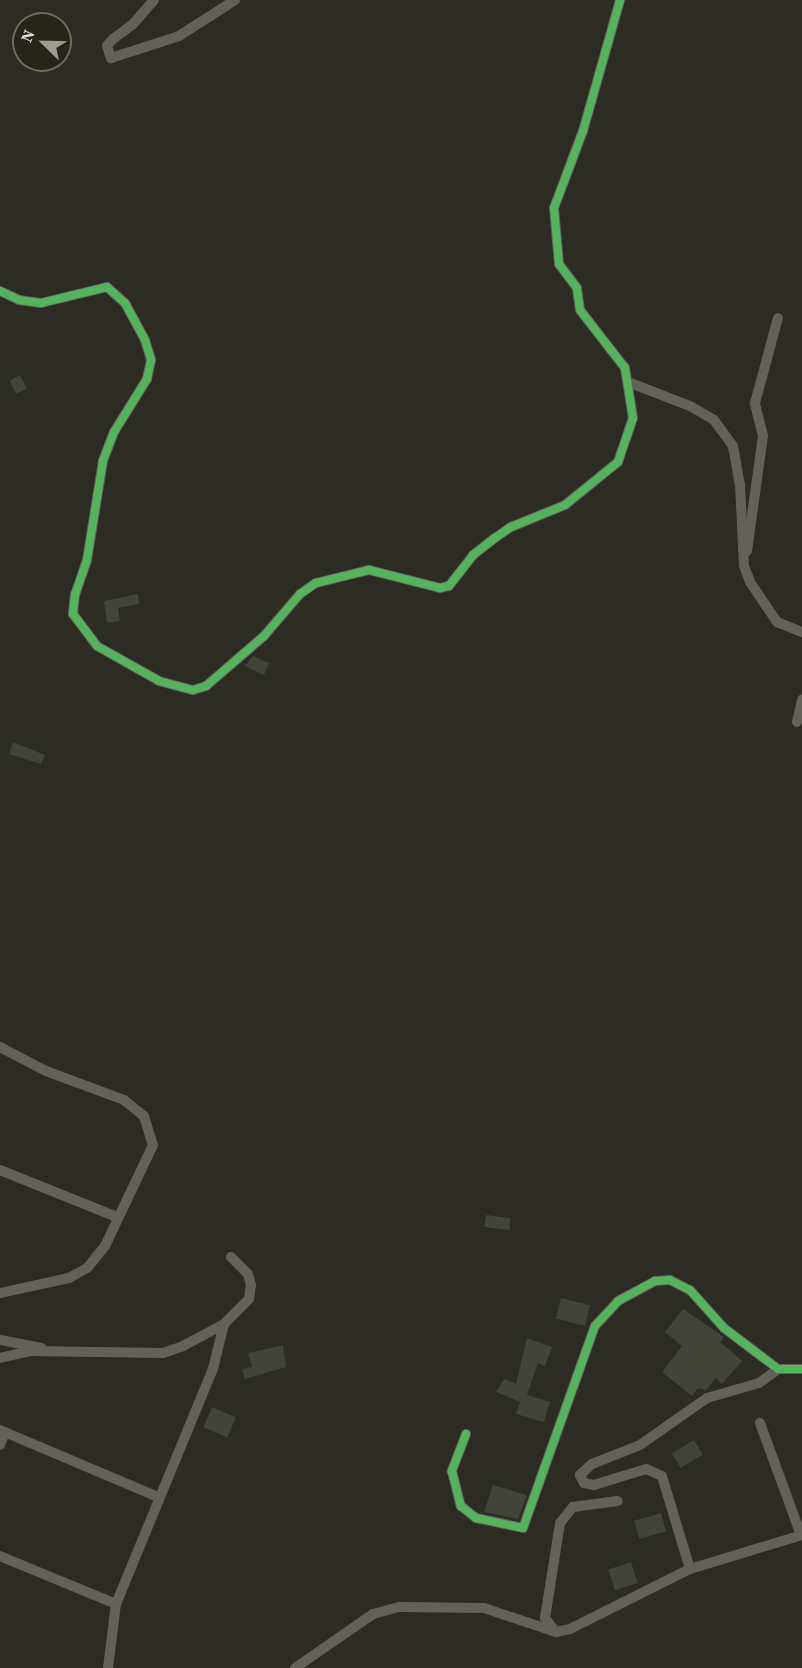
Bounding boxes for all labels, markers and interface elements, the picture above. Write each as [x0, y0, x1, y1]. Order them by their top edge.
north arrow [12, 12, 72, 72]
text: N [15, 26, 40, 45]

